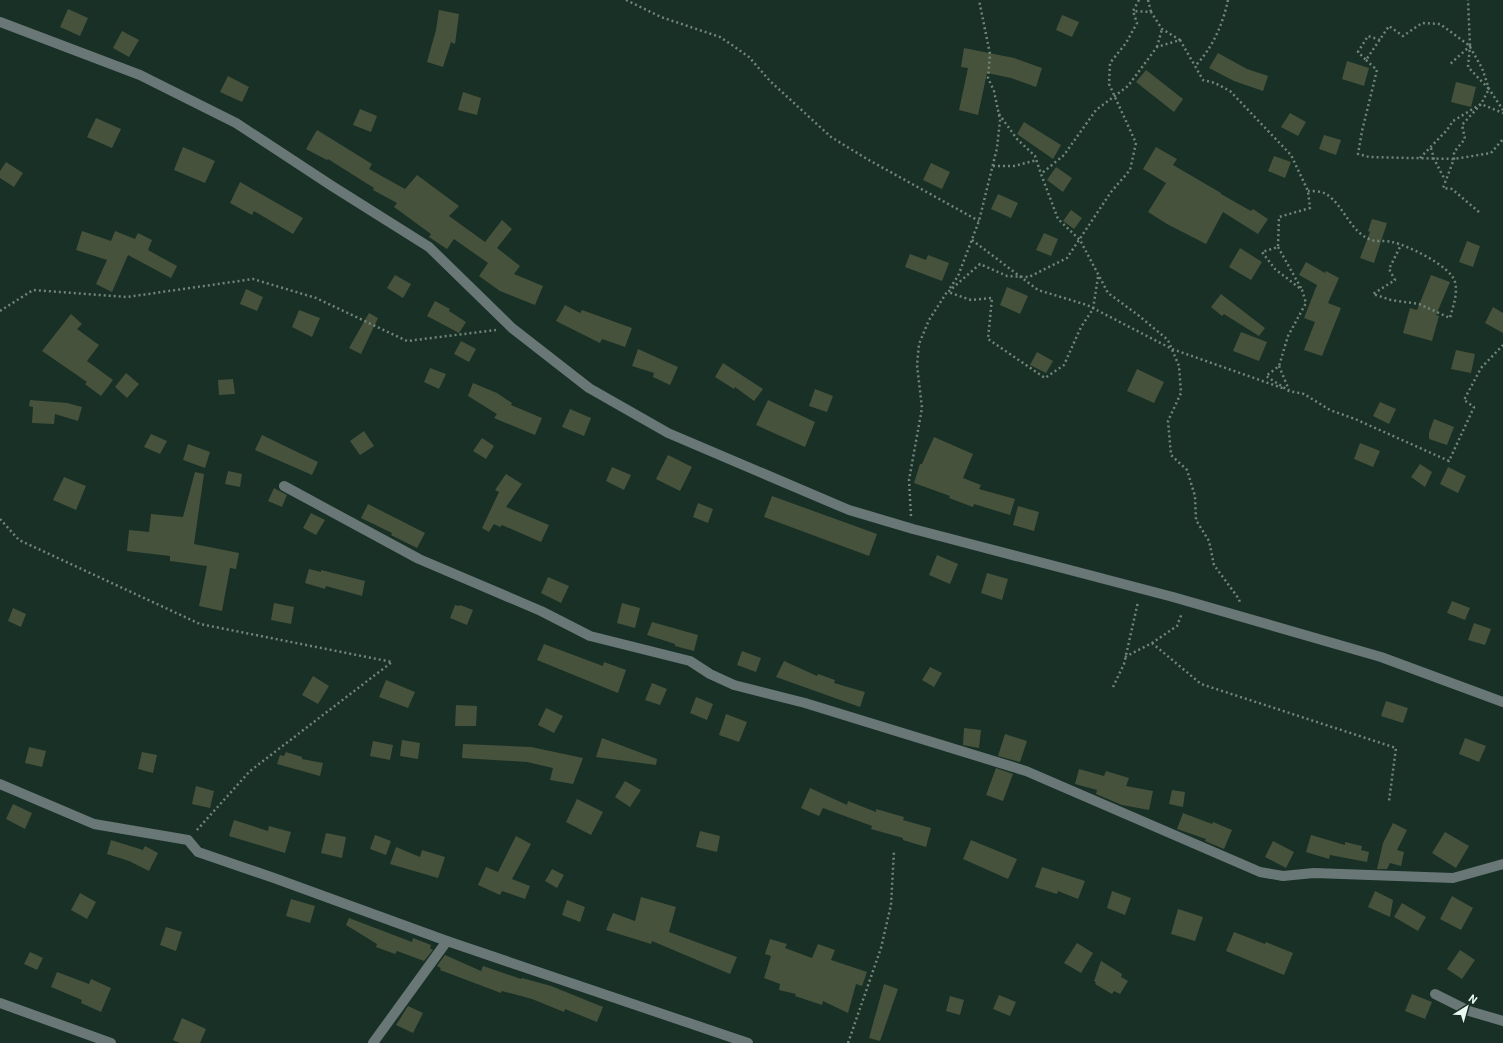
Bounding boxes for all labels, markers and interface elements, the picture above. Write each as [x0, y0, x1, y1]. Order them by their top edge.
north arrow [1447, 987, 1487, 1027]
text: N [1466, 991, 1480, 1006]

